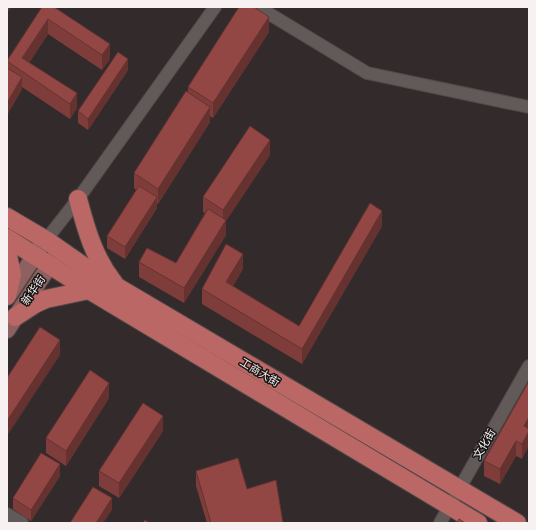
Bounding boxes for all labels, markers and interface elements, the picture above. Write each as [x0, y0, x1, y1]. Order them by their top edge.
street label: 新华街 [19, 273, 47, 307]
street label: 工商大街 [238, 356, 282, 388]
street label: 文化街 [471, 427, 497, 461]

